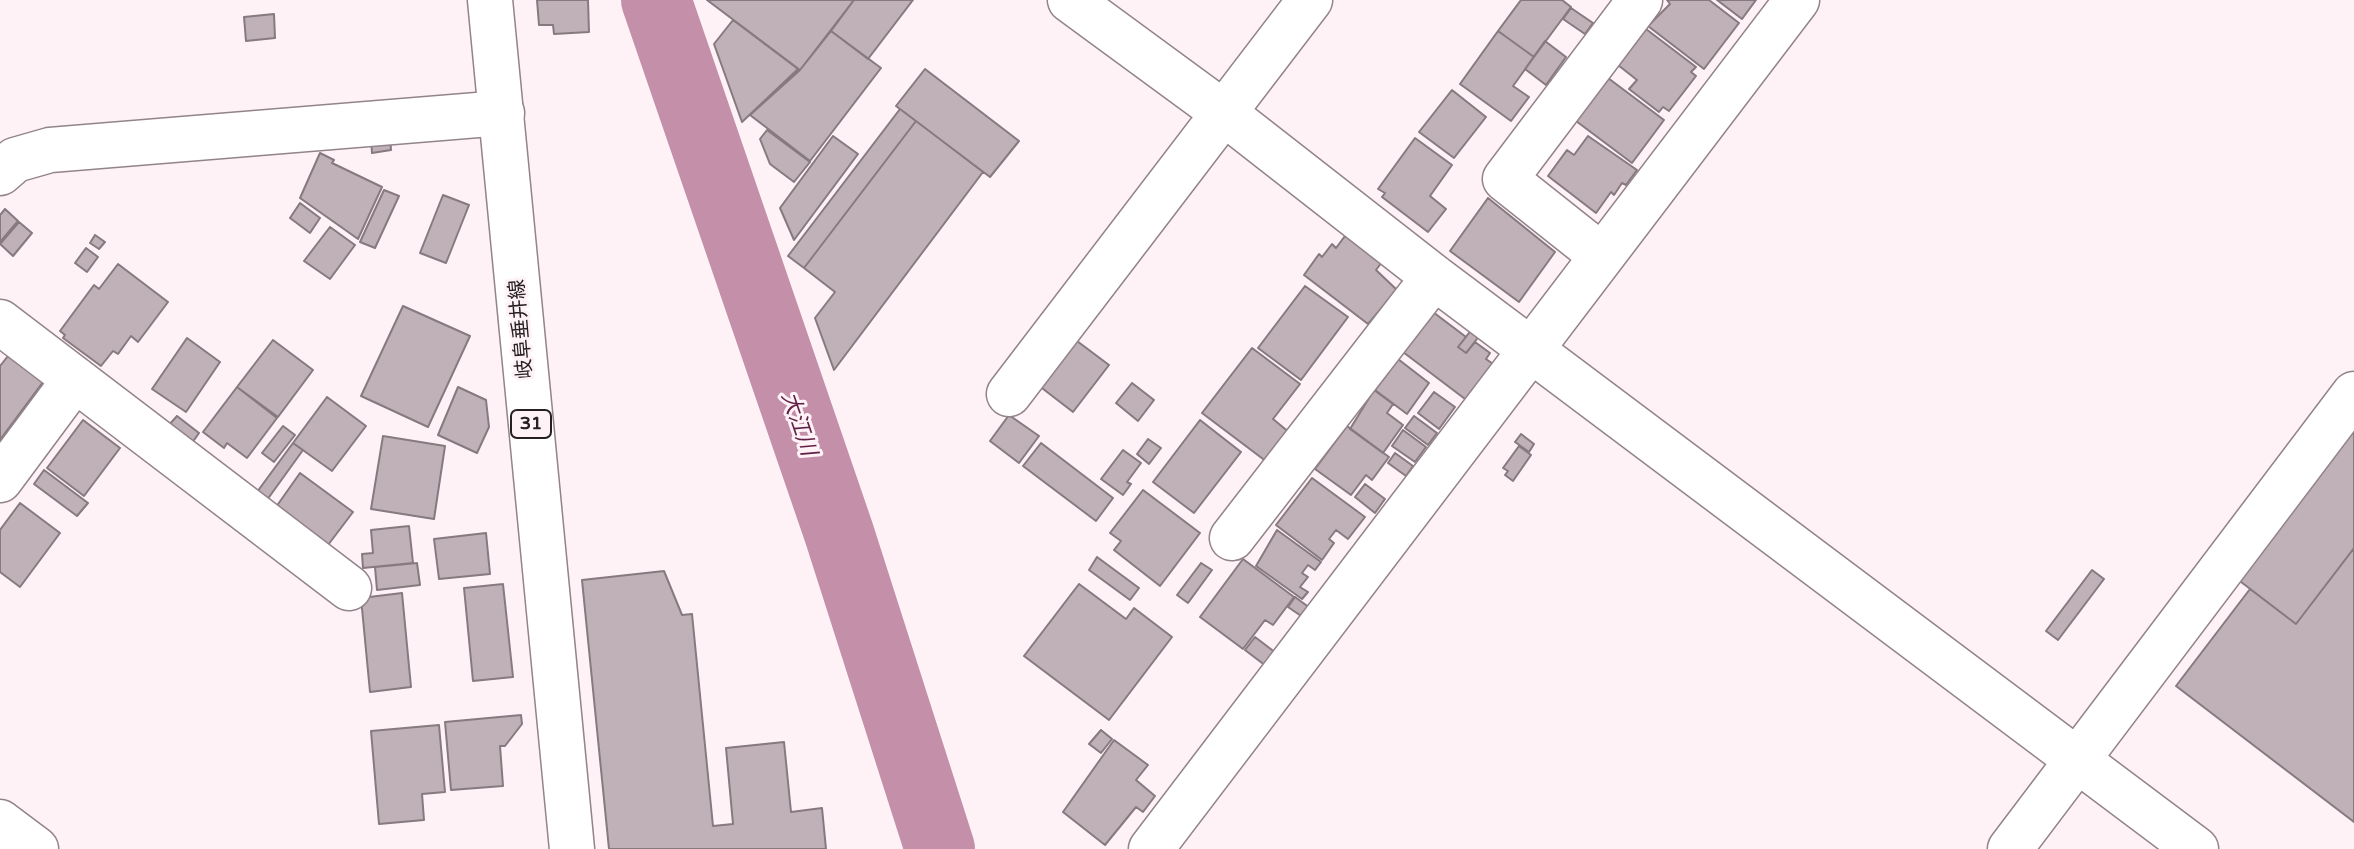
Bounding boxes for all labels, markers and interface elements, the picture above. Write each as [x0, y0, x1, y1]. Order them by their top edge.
street label: 岐阜垂井線 [506, 278, 538, 380]
water label: 大江川 [775, 389, 821, 459]
road number: 31 [511, 410, 551, 438]

